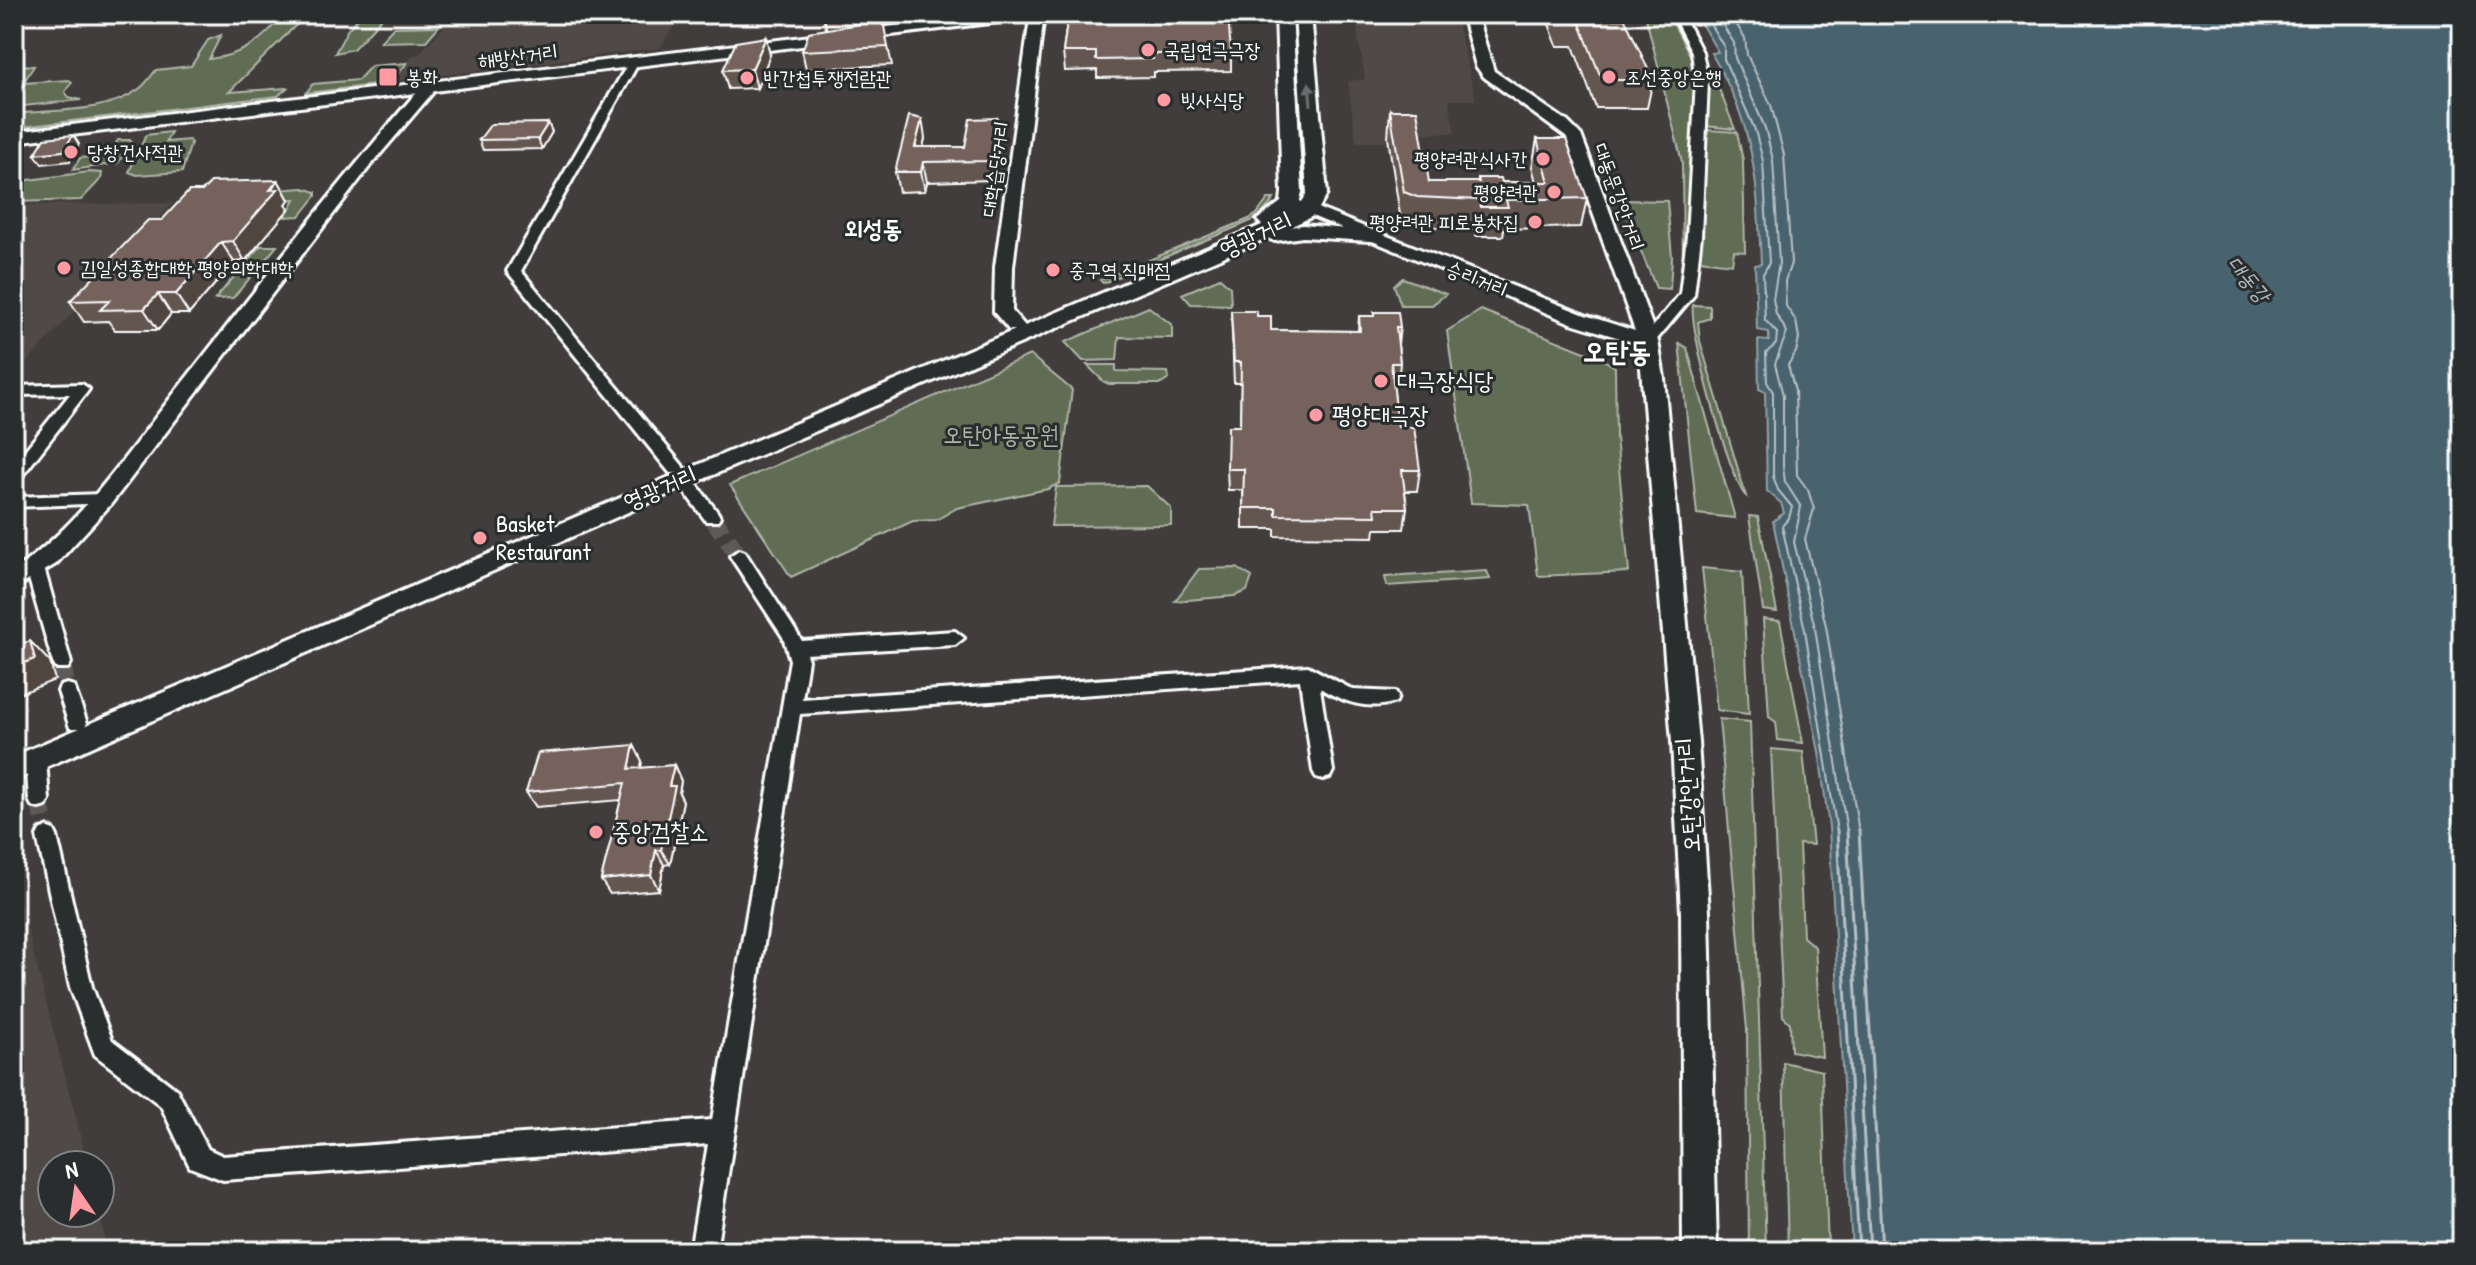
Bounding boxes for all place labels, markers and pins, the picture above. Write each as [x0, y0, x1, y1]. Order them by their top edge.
place label: 국립연극극장 [1164, 36, 1261, 63]
marker: 국립연극극장 [1139, 41, 1157, 59]
place label: 봉화 [406, 63, 438, 90]
place label: 조선중앙은행 [1625, 63, 1722, 90]
place label: 반간첩투쟁전람관 [763, 64, 892, 91]
marker: 봉화 [377, 66, 399, 88]
marker: 조선중앙은행 [1600, 68, 1618, 86]
marker: 반간첩투쟁전람관 [738, 69, 756, 87]
place label: 빗사식당 [1180, 86, 1244, 113]
marker: 빗사식당 [1155, 91, 1173, 109]
place label: 당창건사적관 [87, 138, 184, 165]
marker: 당창건사적관 [62, 143, 80, 161]
place label: 평양려관식사칸 [1414, 145, 1527, 172]
marker: 평양려관식사칸 [1534, 150, 1552, 168]
place label: 평양려관 [1474, 178, 1538, 205]
marker: 평양려관 [1545, 183, 1563, 201]
place label: 평양려관 피로봉차집 [1370, 208, 1519, 235]
marker: 평양려관 피로봉차집 [1526, 213, 1544, 231]
place label: 김일성종합대학 평양의학대학 [80, 254, 294, 281]
place label: 중구역 직매점 [1069, 256, 1170, 283]
marker: 김일성종합대학 평양의학대학 [55, 259, 73, 277]
marker: 중구역 직매점 [1044, 261, 1062, 279]
place label: 대극장식당 [1397, 364, 1494, 396]
marker: 대극장식당 [1372, 372, 1390, 390]
place label: 평양대극장 [1332, 398, 1429, 430]
marker: 평양대극장 [1307, 406, 1325, 424]
place label: Basket Restaurant [496, 507, 591, 567]
marker: Basket Restaurant [471, 529, 489, 547]
place label: 중앙검찰소 [612, 815, 709, 847]
marker: 중앙검찰소 [587, 823, 605, 841]

